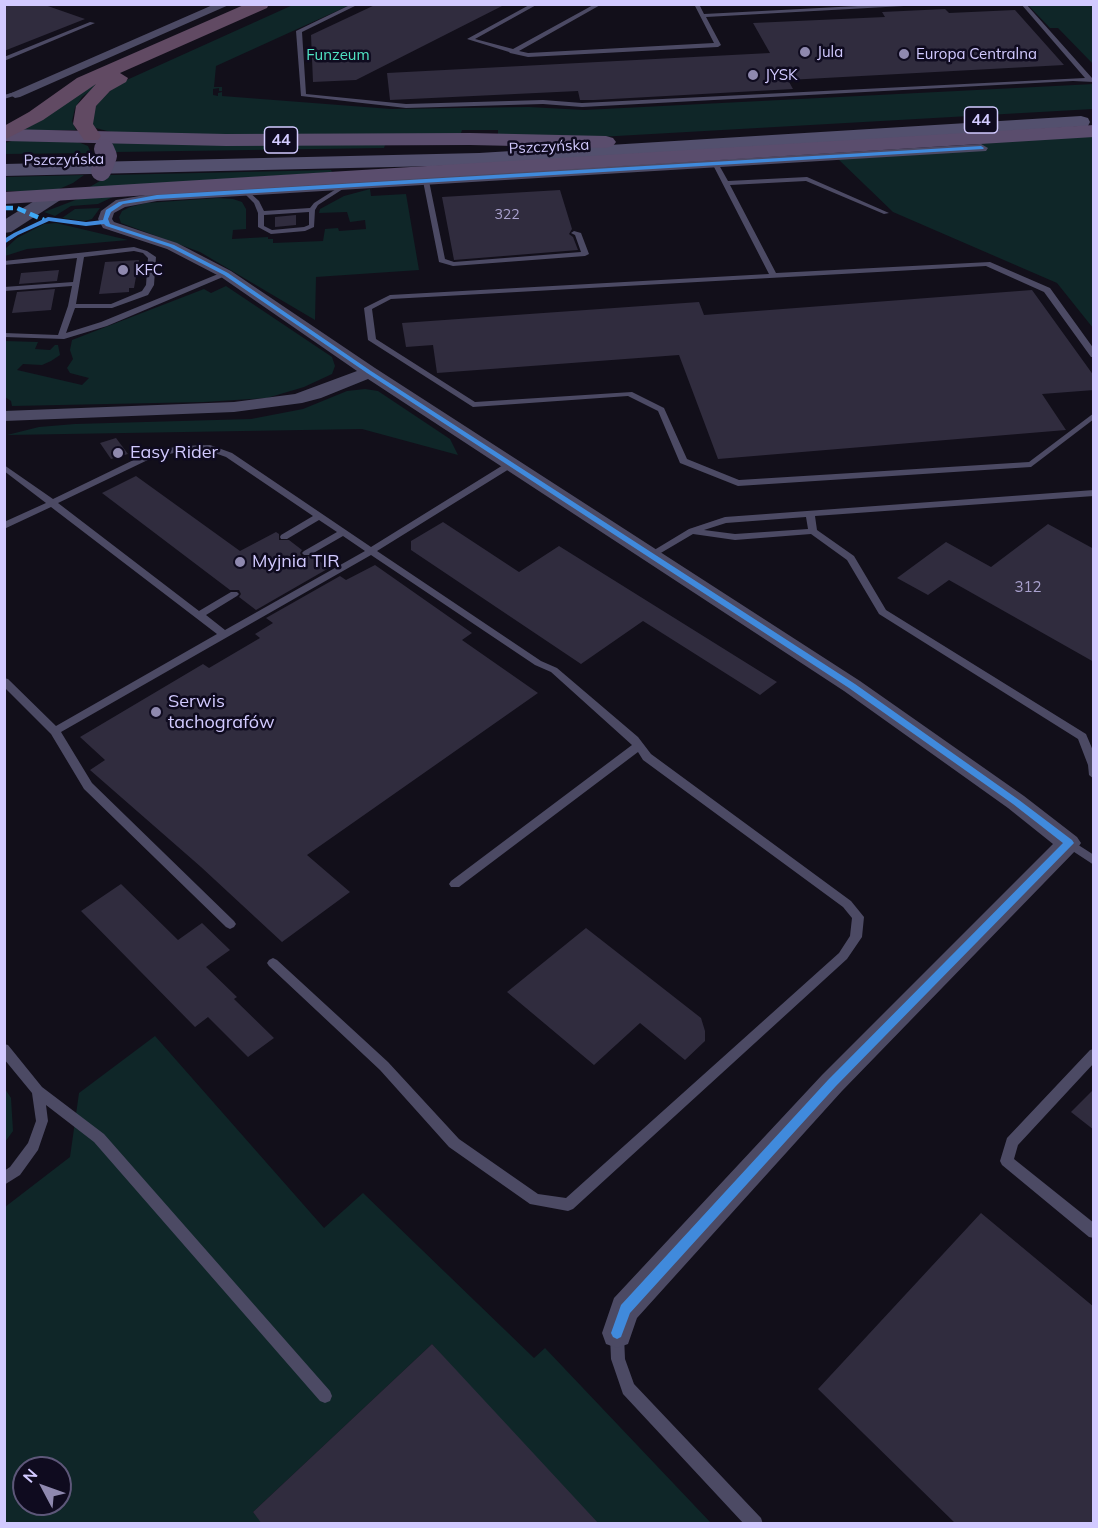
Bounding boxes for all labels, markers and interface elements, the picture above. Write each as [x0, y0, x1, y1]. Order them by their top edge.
place label: Jula [817, 43, 843, 61]
marker: Jula [798, 45, 812, 59]
place label: Europa Centralna [916, 45, 1037, 63]
park label: Funzeum [306, 46, 370, 64]
marker: Europa Centralna [897, 47, 911, 61]
place label: JYSK [765, 66, 798, 84]
marker: JYSK [746, 68, 760, 82]
road number: 44 [964, 107, 998, 133]
road number: 44 [264, 127, 298, 153]
street label: Pszczyńska [508, 136, 590, 158]
street label: Pszczyńska [24, 150, 104, 170]
house number: 322 [494, 207, 520, 223]
place label: KFC [135, 261, 163, 279]
marker: KFC [116, 263, 130, 277]
place label: Easy Rider [130, 442, 218, 464]
marker: Easy Rider [111, 446, 125, 460]
place label: Myjnia TIR [252, 551, 340, 573]
marker: Myjnia TIR [233, 555, 247, 569]
house number: 312 [1015, 578, 1041, 596]
place label: Serwis tachografów [168, 691, 275, 734]
marker: Serwis tachografów [149, 705, 163, 719]
north arrow [12, 1456, 72, 1516]
text: N [18, 1464, 41, 1487]

